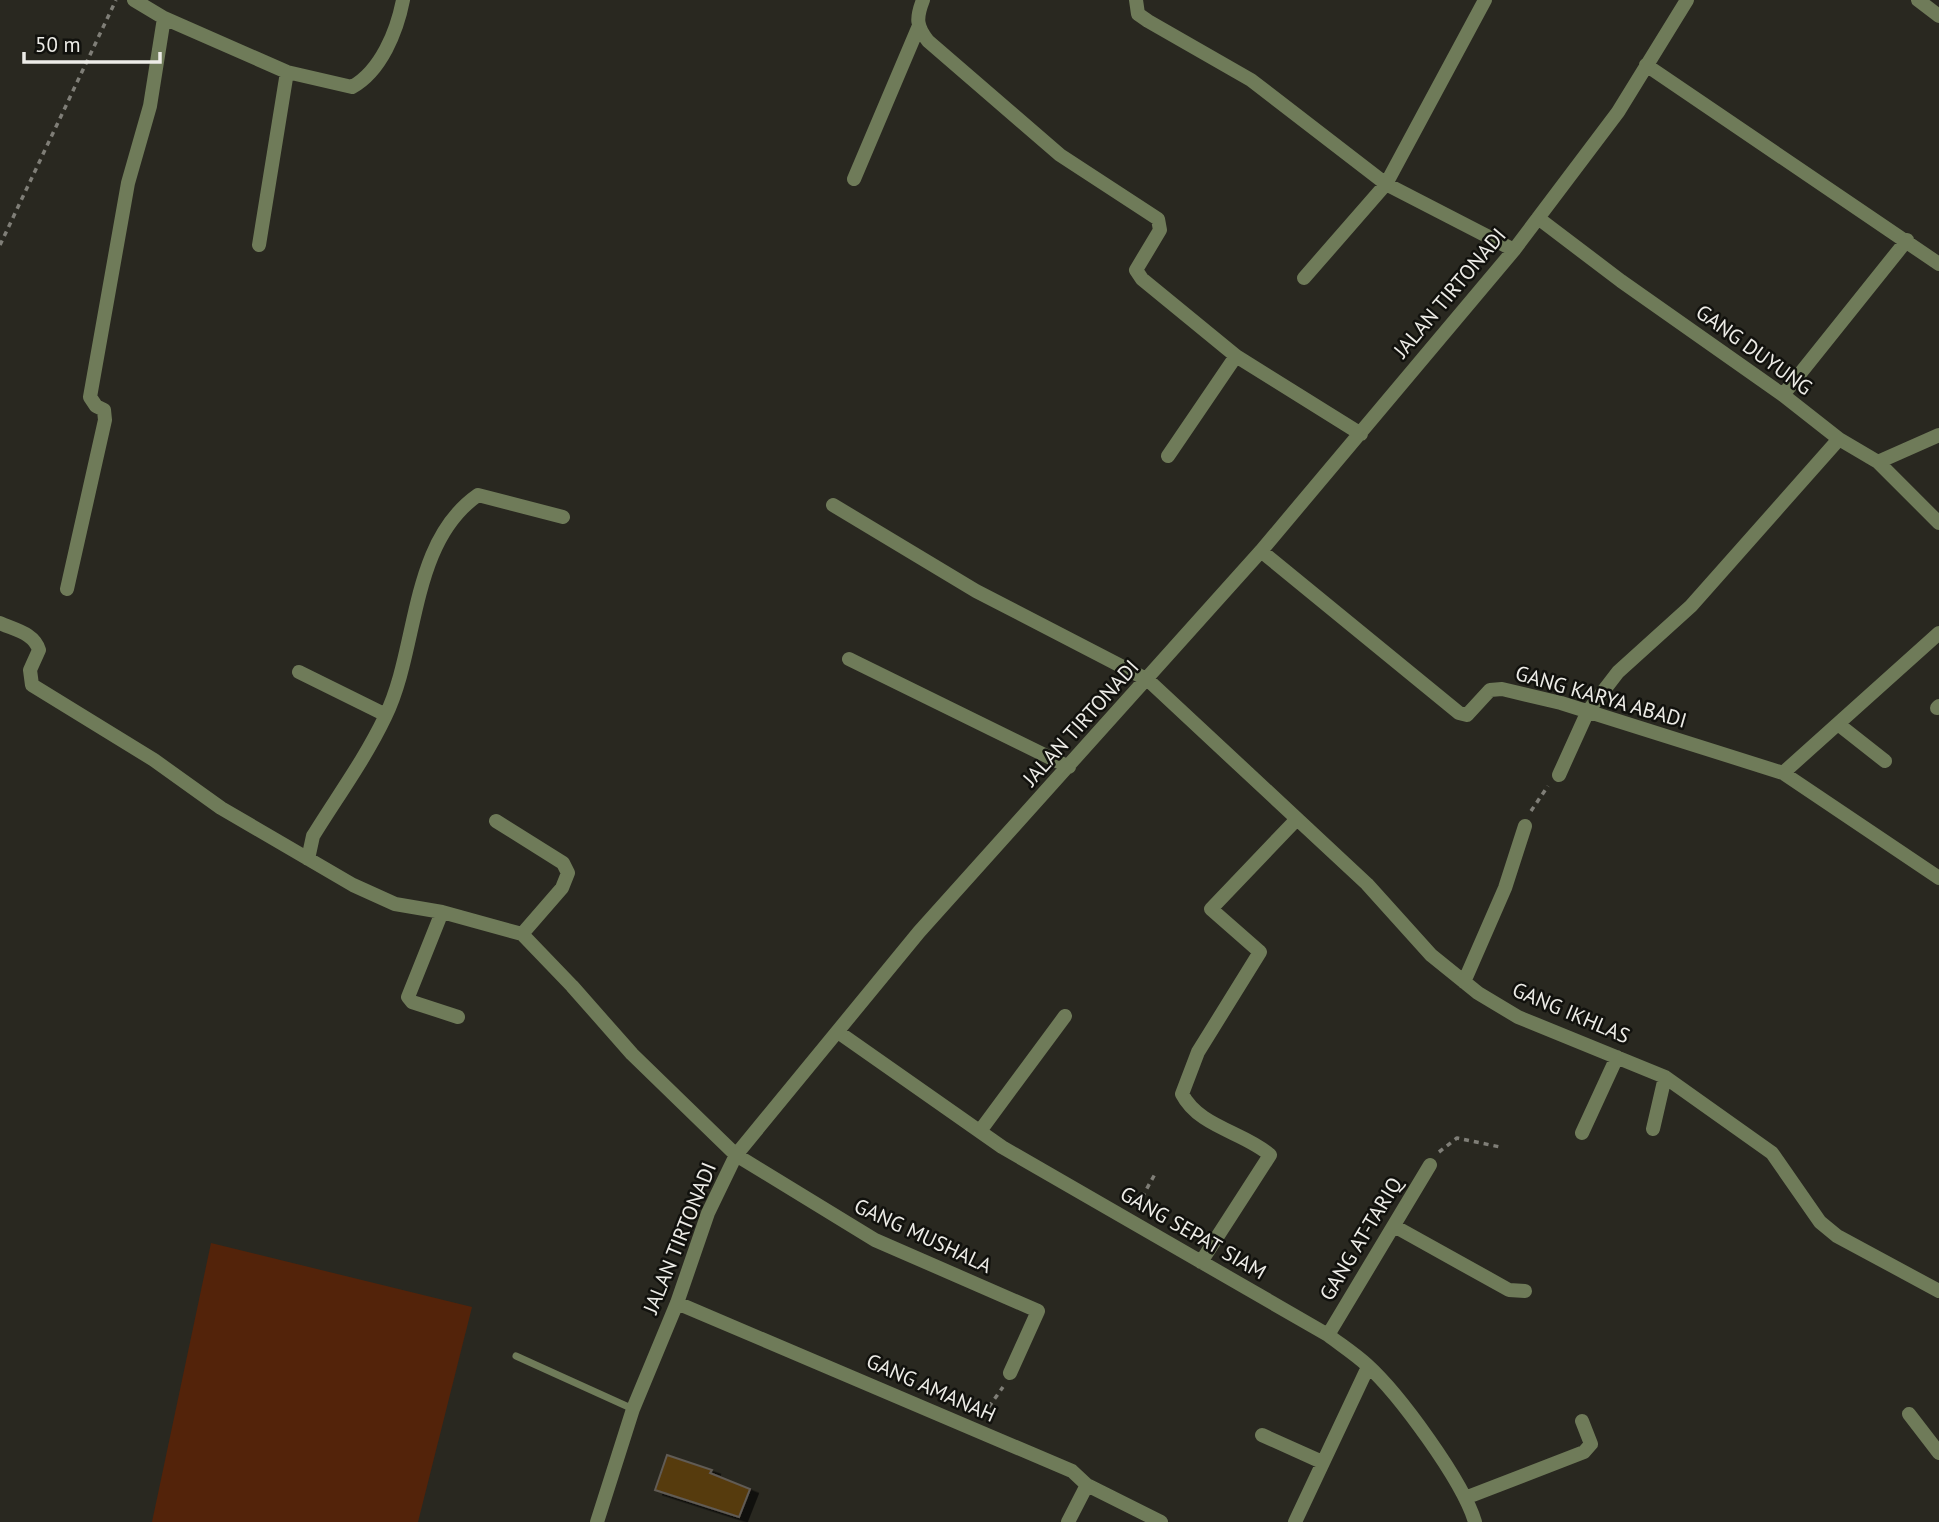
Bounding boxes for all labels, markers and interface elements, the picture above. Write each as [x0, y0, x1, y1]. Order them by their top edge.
scale bar [24, 21, 161, 65]
text: 50 m [35, 31, 81, 58]
street label: JALAN TIRTONADI [1387, 222, 1512, 364]
street label: GANG DUYUNG [1691, 298, 1818, 401]
street label: JALAN TIRTONADI [1016, 654, 1145, 792]
street label: GANG KARYA ABADI [1512, 659, 1690, 734]
street label: GANG IKHLAS [1508, 976, 1634, 1049]
street label: JALAN TIRTONADI [636, 1158, 722, 1318]
street label: GANG AT-TARIQ [1313, 1172, 1408, 1305]
street label: GANG SEPAT SIAM [1115, 1180, 1271, 1285]
street label: GANG MUSHALA [850, 1192, 997, 1280]
street label: GANG AMANAH [862, 1347, 1000, 1428]

